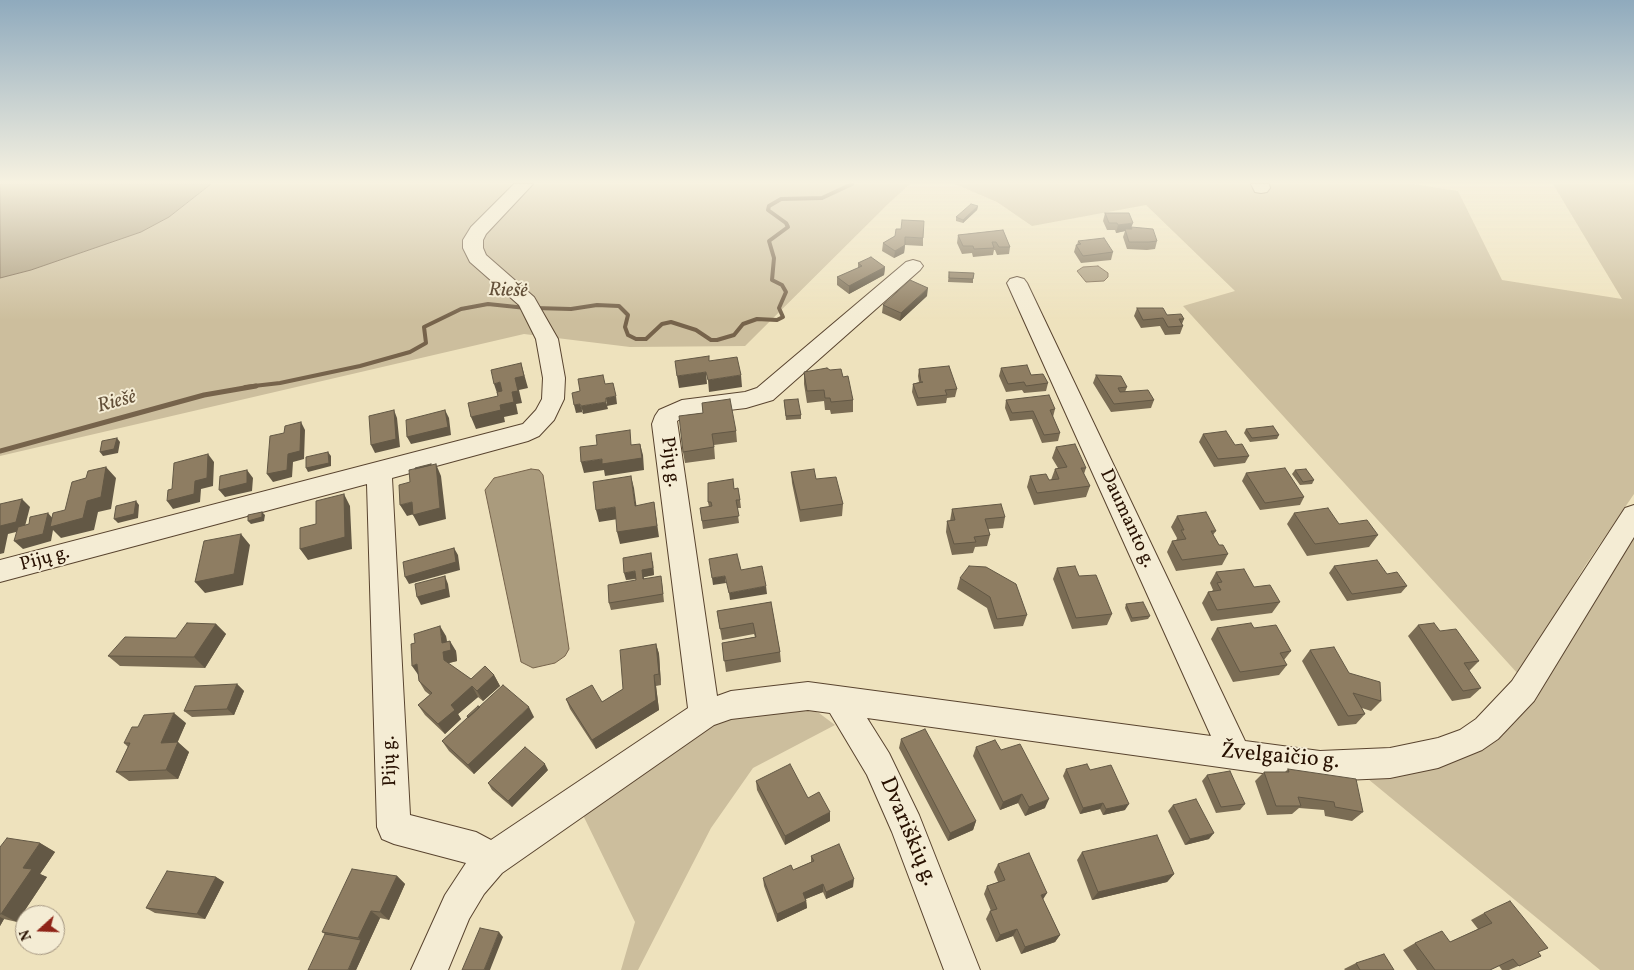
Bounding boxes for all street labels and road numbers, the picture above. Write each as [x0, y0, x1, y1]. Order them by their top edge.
street label: Pijų g. [654, 435, 684, 489]
street label: Daumanto g. [1093, 466, 1159, 572]
street label: Pijų g. [18, 542, 72, 578]
street label: Pijų g. [379, 735, 403, 787]
street label: Žvelgaičio g. [1220, 740, 1340, 776]
street label: Dvariškių g. [872, 774, 942, 890]

